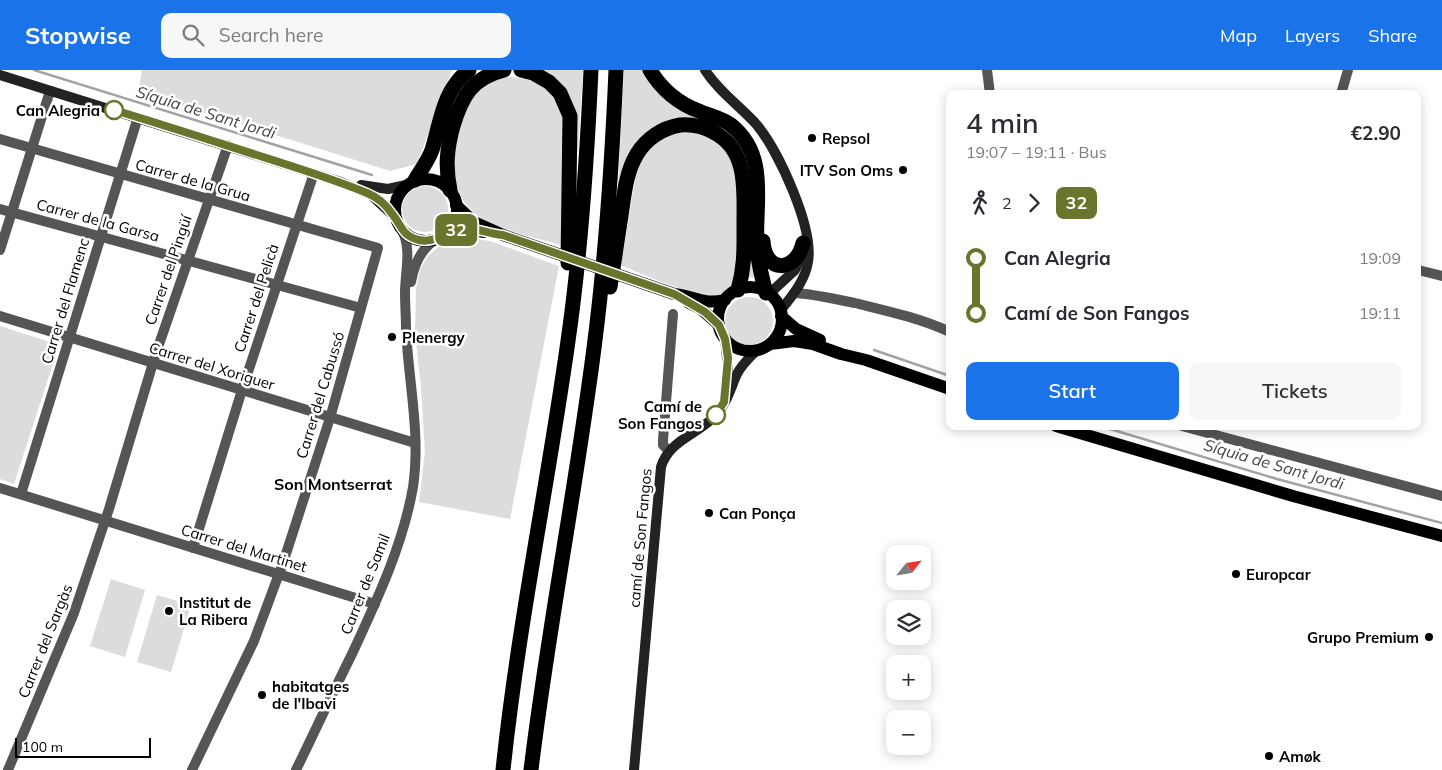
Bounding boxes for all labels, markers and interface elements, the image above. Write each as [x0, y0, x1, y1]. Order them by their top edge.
search box [161, 13, 511, 58]
text: Stopwise [25, 20, 131, 50]
icon: search [179, 21, 207, 49]
text: Search here [219, 23, 323, 47]
text: Map [1220, 24, 1257, 47]
text: Layers [1285, 24, 1340, 47]
text: Share [1368, 24, 1417, 47]
water label: Síquia de Sant Jordi [134, 81, 278, 143]
marker: Can Alegria [104, 100, 124, 120]
place label: Can Alegria [16, 101, 100, 120]
text: 4 min [966, 105, 1039, 140]
text: €2.90 [1351, 121, 1401, 145]
place label: Repsol [822, 129, 870, 148]
marker: Repsol [806, 132, 818, 144]
text: 19:07 – 19:11 · Bus [966, 142, 1107, 162]
street label: Carrer de la Grua [133, 154, 253, 206]
place label: ITV Son Oms [800, 161, 893, 180]
marker: ITV Son Oms [897, 164, 909, 176]
icon: walk [966, 189, 994, 217]
icon: forward [1020, 189, 1048, 217]
text: 32 [1066, 191, 1087, 214]
text: 2 [1002, 193, 1012, 213]
street label: Carrer de la Garsa [34, 194, 162, 246]
street label: Carrer del Pingüí [140, 211, 196, 328]
line badge: 32 [434, 214, 478, 246]
text: 32 [445, 218, 467, 241]
street label: Carrer del Flamenc [37, 236, 93, 366]
street label: Carrer del Pelicà [229, 241, 283, 355]
text: Can Alegria [1004, 246, 1111, 270]
text: 19:09 [1359, 248, 1401, 268]
text: Camí de Son Fangos [1004, 301, 1190, 325]
text: 19:11 [1359, 303, 1401, 323]
place label: Plenergy [402, 328, 465, 347]
street label: Carrer del Cabussó [292, 329, 348, 461]
marker: Plenergy [386, 331, 398, 343]
street label: Carrer del Xoriguer [147, 338, 278, 394]
button: Start [966, 362, 1179, 420]
button: Tickets [1189, 362, 1401, 420]
place label: Camí de Son Fangos [618, 397, 702, 433]
marker: Camí de Son Fangos [706, 405, 726, 425]
water label: Síquia de Sant Jordi [1202, 434, 1347, 494]
street label: camí de Son Fangos [624, 468, 656, 608]
district label: Son Montserrat [274, 474, 392, 494]
place label: Can Ponça [719, 504, 796, 523]
marker: Can Ponça [703, 507, 715, 519]
street label: Carrer del Martinet [179, 520, 309, 576]
street label: Carrer de Samil [336, 531, 394, 637]
north arrow [886, 545, 931, 590]
map controls [886, 545, 931, 755]
place label: Europcar [1246, 565, 1311, 584]
marker: Europcar [1230, 568, 1242, 580]
street label: Carrer del Sargàs [13, 581, 77, 701]
place label: Institut de La Ribera [179, 593, 251, 629]
button: layers [886, 600, 931, 645]
marker: Institut de La Ribera [163, 605, 175, 617]
place label: Grupo Premium [1307, 628, 1419, 647]
marker: Grupo Premium [1423, 631, 1435, 643]
button: + [886, 655, 931, 700]
place label: habitatges de l'Ibavi [272, 677, 349, 713]
marker: habitatges de l'Ibavi [256, 689, 268, 701]
button: − [886, 710, 931, 755]
scale bar [15, 735, 151, 758]
text: 100 m [22, 738, 63, 756]
place label: Amøk [1279, 747, 1322, 766]
marker: Amøk [1263, 750, 1275, 762]

